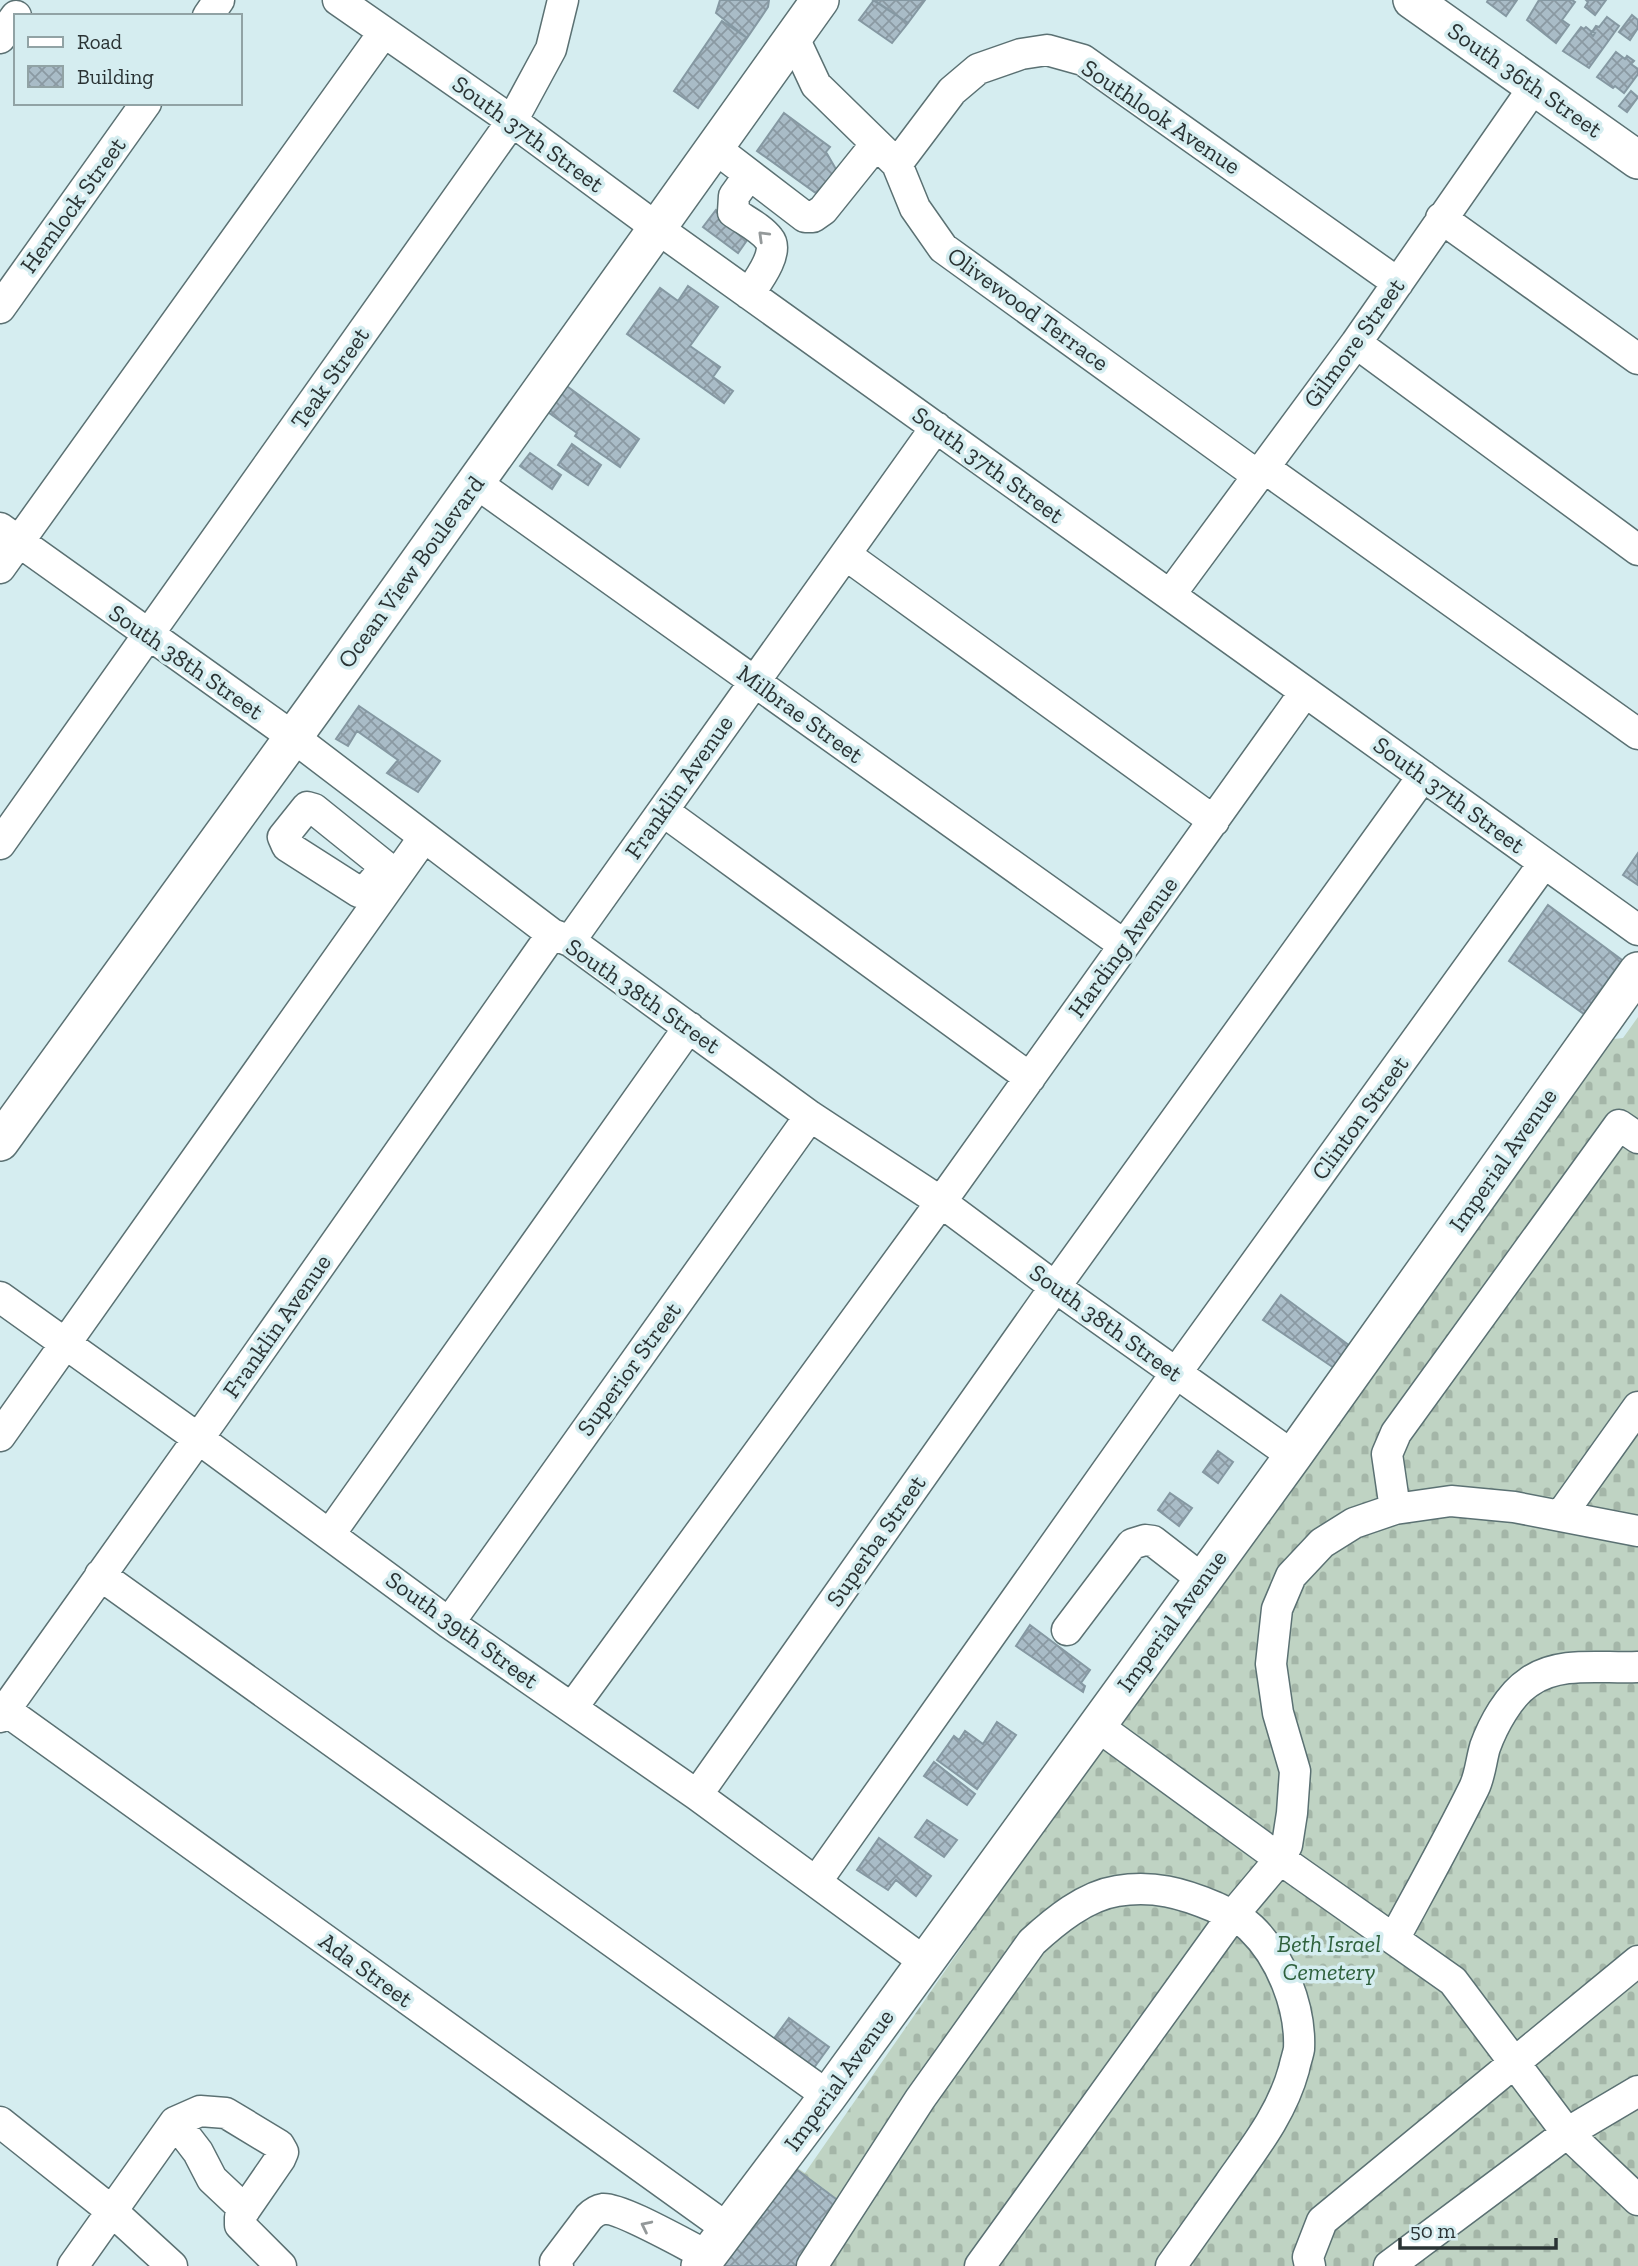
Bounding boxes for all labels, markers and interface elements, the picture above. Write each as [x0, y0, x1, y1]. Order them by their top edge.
legend [14, 14, 242, 105]
street label: South 36th Street [1443, 16, 1608, 144]
text: Road [77, 29, 123, 54]
street label: Southlook Avenue [1076, 53, 1246, 180]
text: Building [77, 64, 154, 89]
street label: South 37th Street [447, 69, 610, 198]
street label: Hemlock Street [14, 131, 132, 278]
one-way arrow [759, 232, 772, 244]
street label: Olivewood Terrace [942, 240, 1115, 377]
street label: Gilmore Street [1297, 272, 1410, 413]
street label: Teak Street [284, 321, 375, 434]
street label: South 37th Street [907, 400, 1070, 529]
street label: Ocean View Boulevard [331, 470, 490, 673]
street label: South 38th Street [104, 598, 269, 726]
street label: Milbrae Street [732, 658, 869, 769]
street label: Franklin Avenue [618, 709, 739, 864]
street label: South 37th Street [1368, 730, 1531, 859]
street label: Harding Avenue [1062, 871, 1183, 1023]
street label: South 38th Street [561, 932, 726, 1060]
street label: Clinton Street [1305, 1050, 1414, 1185]
street label: Imperial Avenue [1442, 1082, 1563, 1237]
street label: Franklin Avenue [216, 1248, 337, 1403]
street label: South 38th Street [1024, 1258, 1188, 1388]
street label: Superior Street [570, 1296, 687, 1441]
street label: Superba Street [820, 1469, 932, 1612]
street label: Imperial Avenue [1110, 1544, 1233, 1697]
street label: South 39th Street [380, 1565, 544, 1695]
street label: Ada Street [314, 1926, 419, 2013]
park label: Beth Israel Cemetery [1277, 1929, 1381, 1986]
street label: Imperial Avenue [777, 2003, 900, 2156]
scale bar [1400, 2206, 1556, 2250]
text: 50 m [1410, 2218, 1456, 2243]
one-way arrow [641, 2220, 653, 2234]

